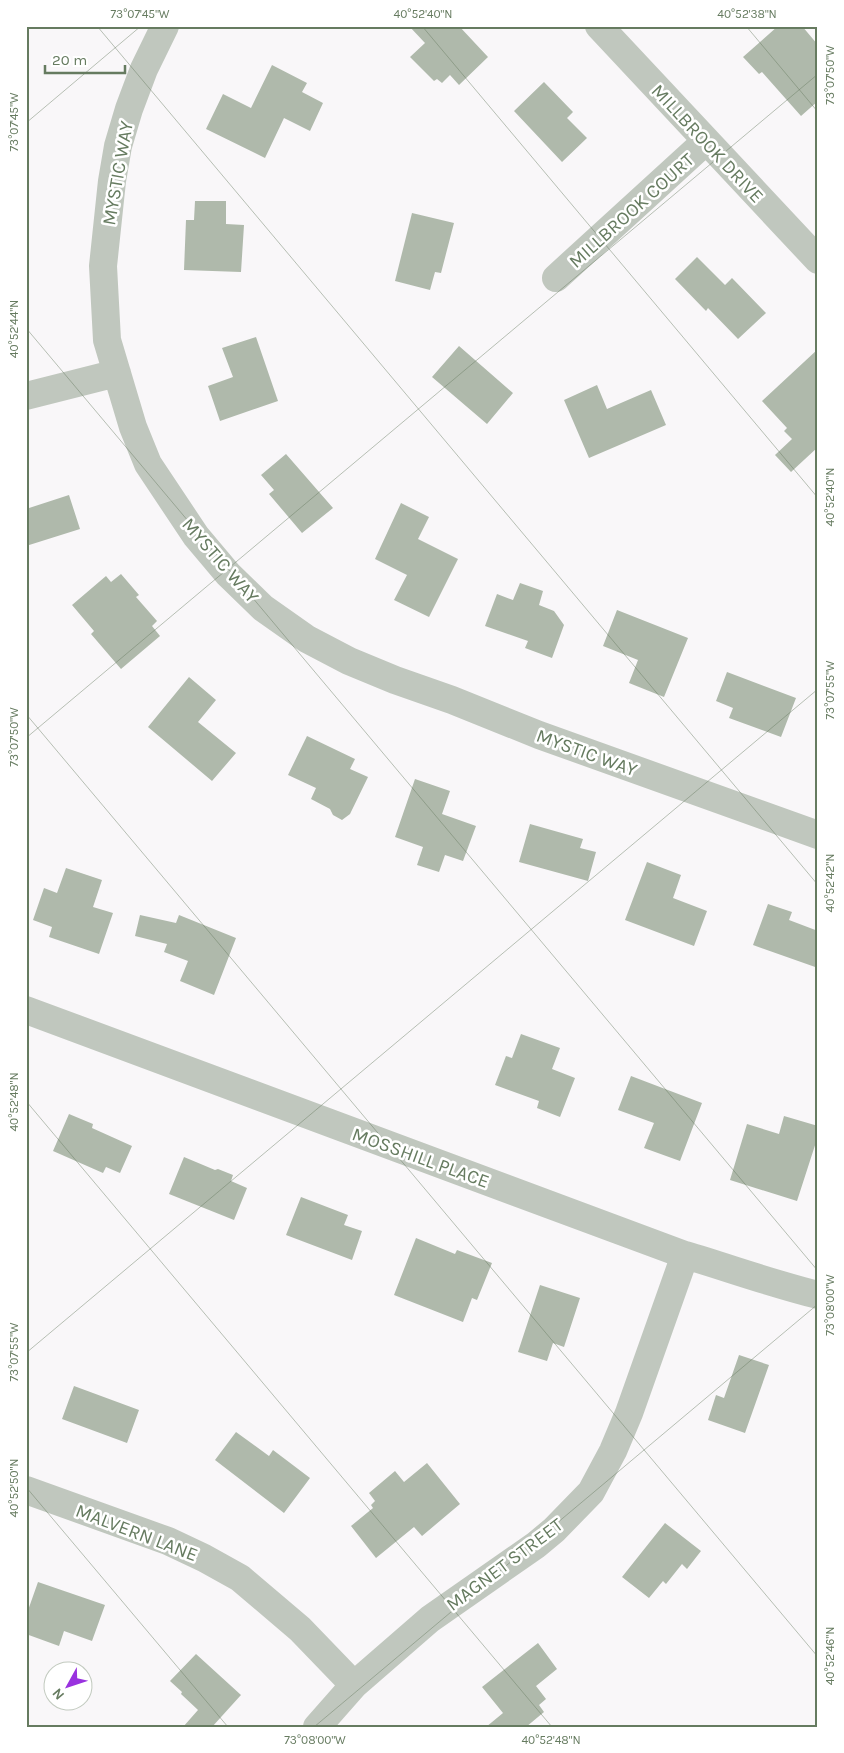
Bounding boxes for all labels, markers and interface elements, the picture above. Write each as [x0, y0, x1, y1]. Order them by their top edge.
text: 73°07'45"W [110, 7, 170, 21]
text: 40°52'40"N [394, 7, 452, 21]
text: 40°52'38"N [717, 7, 777, 21]
scale bar [45, 42, 125, 74]
text: 73°07'50"W [823, 45, 837, 105]
text: 20 m [52, 51, 87, 69]
street label: MILLBROOK DRIVE [647, 80, 768, 208]
text: 73°07'45"W [7, 92, 21, 152]
street label: MYSTIC WAY [98, 119, 138, 227]
street label: MILLBROOK COURT [565, 148, 699, 273]
text: 40°52'44"N [7, 300, 21, 358]
text: 40°52'40"N [823, 468, 837, 526]
street label: MYSTIC WAY [177, 514, 264, 608]
text: 73°07'55"W [823, 660, 837, 720]
text: 73°07'50"W [7, 707, 21, 767]
street label: MYSTIC WAY [533, 725, 641, 782]
text: 40°52'42"N [823, 854, 837, 912]
text: 40°52'48"N [7, 1072, 21, 1132]
street label: MOSSHILL PLACE [349, 1123, 492, 1193]
text: 73°08'00"W [823, 1274, 837, 1336]
text: 73°07'55"W [7, 1322, 21, 1382]
text: 40°52'50"N [7, 1458, 21, 1518]
street label: MALVERN LANE [72, 1500, 201, 1566]
street label: MAGNET STREET [442, 1513, 568, 1616]
text: 40°52'46"N [823, 1627, 837, 1685]
north arrow [42, 1660, 92, 1710]
text: N [49, 1685, 68, 1703]
text: 73°08'00"W [284, 1733, 346, 1747]
text: 40°52'48"N [521, 1733, 581, 1747]

